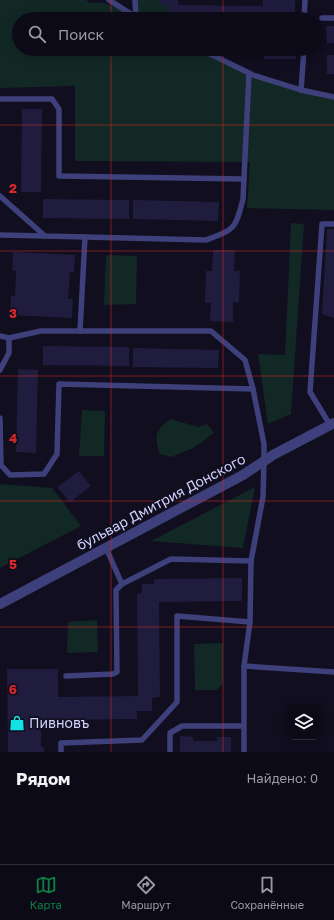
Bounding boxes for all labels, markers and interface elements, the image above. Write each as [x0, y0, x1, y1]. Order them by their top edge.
search box [12, 12, 322, 56]
icon: search [26, 23, 48, 45]
text: Поиск [58, 25, 104, 43]
text: 2 [9, 180, 17, 196]
text: 3 [9, 305, 17, 321]
text: 4 [9, 430, 17, 446]
street label: бульвар Дмитрия Донского [73, 450, 248, 553]
text: 5 [9, 556, 17, 572]
text: 6 [9, 681, 17, 697]
map controls [286, 704, 322, 740]
button: layers [286, 704, 322, 740]
shop icon: Пивновъ [8, 714, 26, 732]
place label: Пивновъ [29, 714, 89, 731]
text: Рядом [16, 768, 70, 789]
text: Найдено: 0 [246, 770, 318, 786]
tab: Карта [30, 874, 62, 911]
tab: Маршрут [121, 874, 171, 911]
tab: Сохранённые [230, 874, 304, 911]

